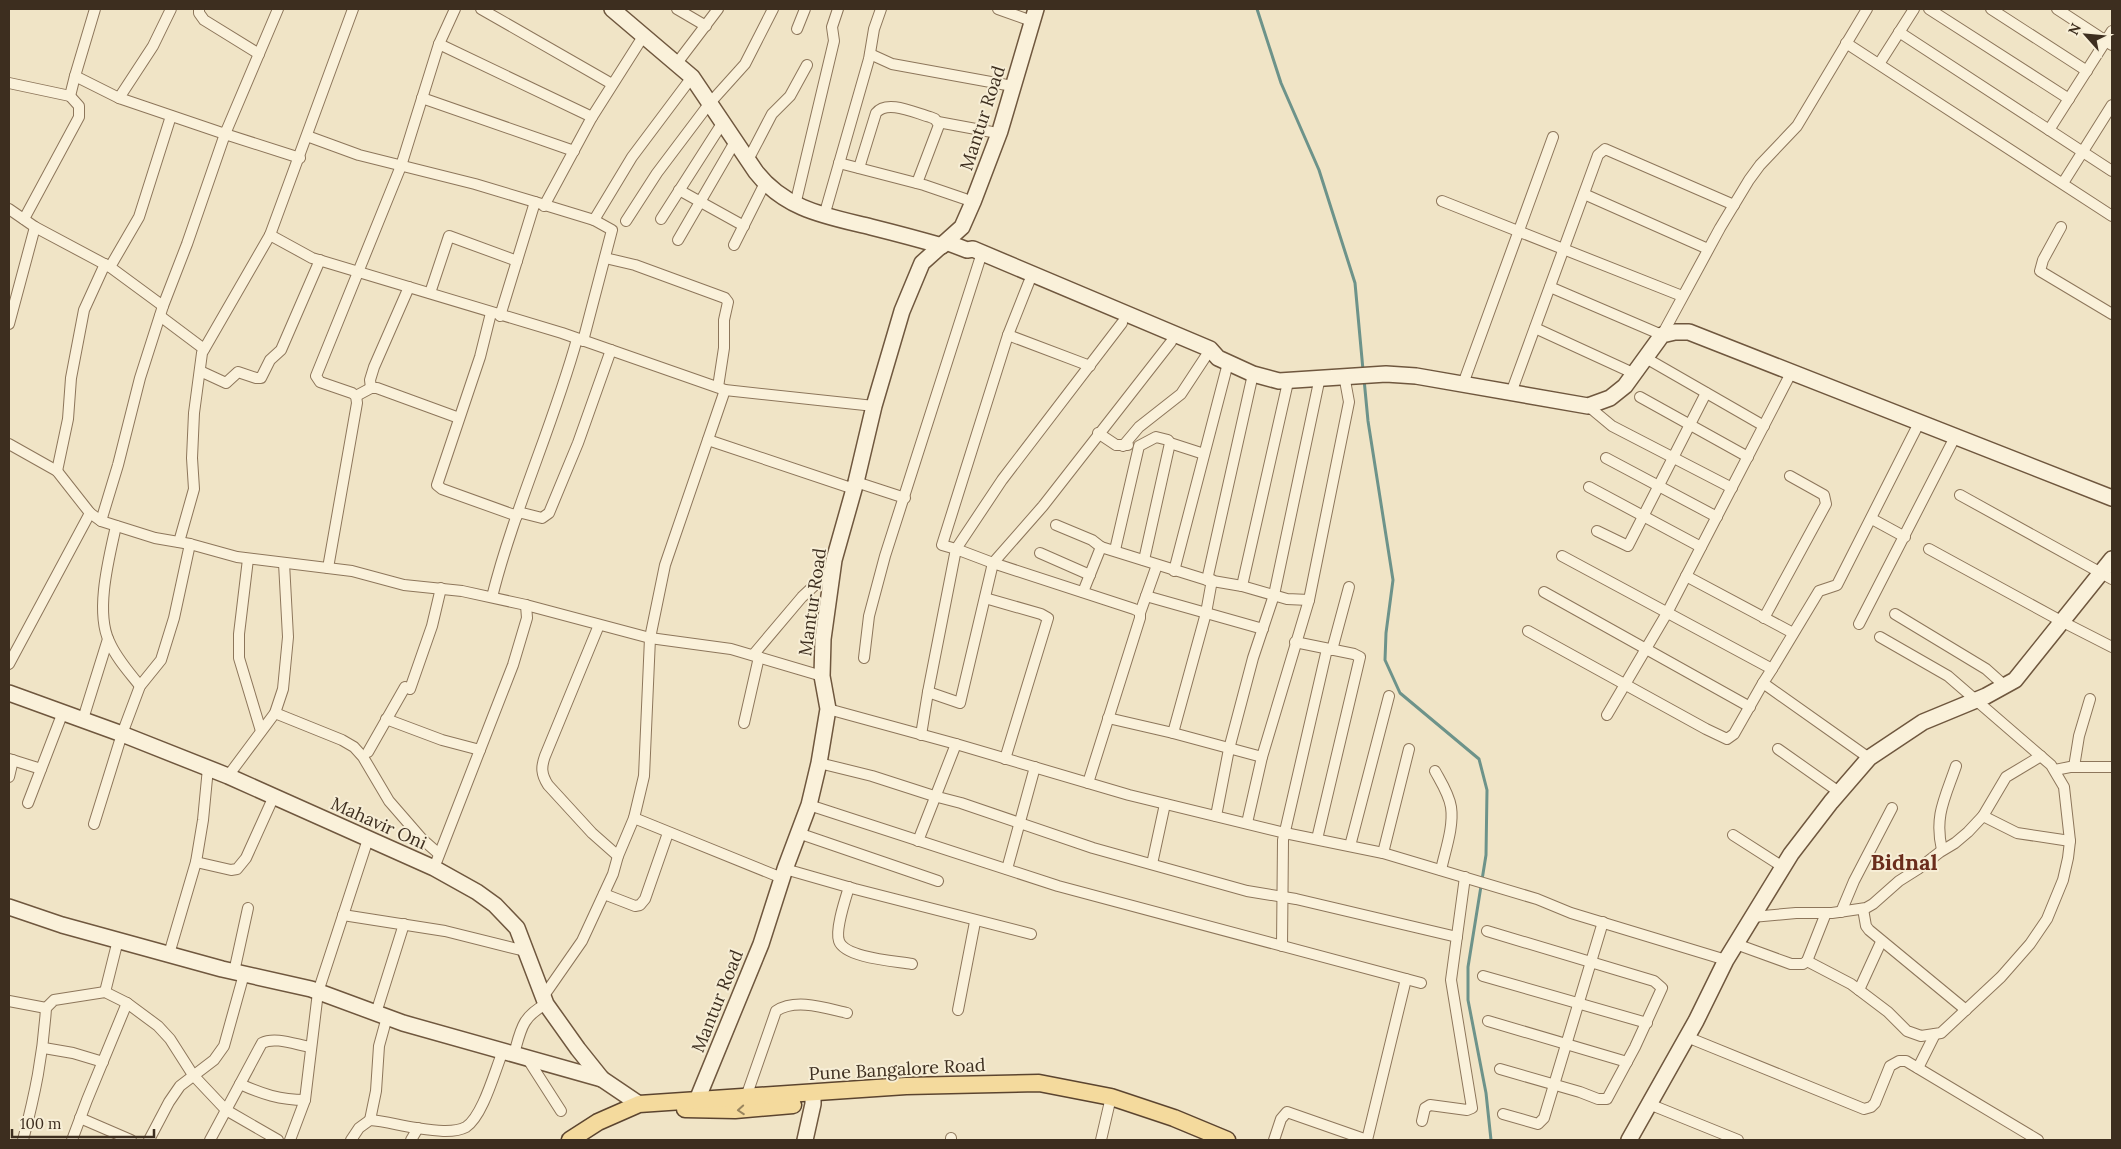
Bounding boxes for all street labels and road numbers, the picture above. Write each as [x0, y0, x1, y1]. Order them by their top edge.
street label: Mantur Road [954, 63, 1010, 173]
street label: Mantur Road [793, 546, 831, 657]
street label: Mahavir Oni [327, 792, 431, 854]
street label: Mantur Road [686, 946, 748, 1056]
street label: Pune Bangalore Road [808, 1053, 986, 1085]

